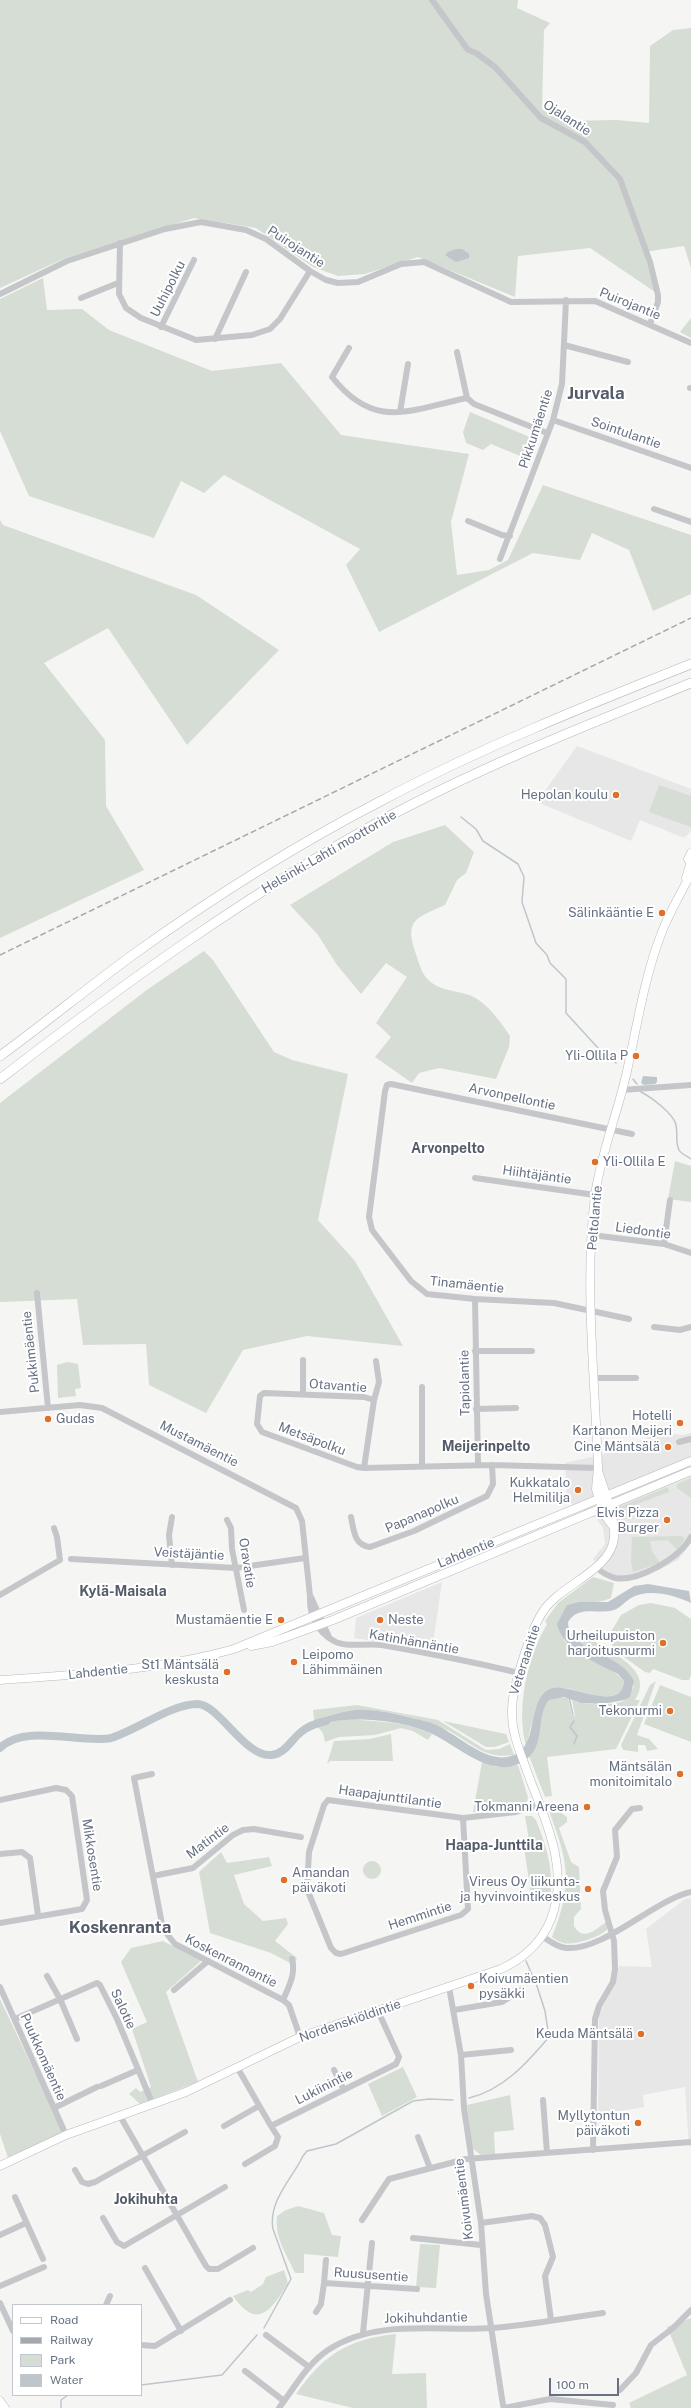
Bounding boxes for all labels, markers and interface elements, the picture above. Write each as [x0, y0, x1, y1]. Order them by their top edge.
street label: Ojalantie [540, 97, 594, 139]
street label: Puirojantie [265, 223, 327, 271]
street label: Uuhipolku [147, 258, 189, 320]
street label: Puirojantie [597, 285, 663, 323]
district label: Jurvala [567, 384, 625, 404]
street label: Pikkumäentie [516, 387, 556, 471]
street label: Sointulantie [589, 414, 663, 452]
place label: Hepolan koulu [521, 787, 608, 803]
marker: Hepolan koulu [611, 790, 621, 800]
street label: Helsinki-Lahti moottoritie [259, 807, 399, 897]
place label: Sälinkääntie E [568, 905, 654, 921]
marker: Sälinkääntie E [657, 908, 667, 918]
place label: Yli-Ollila P [565, 1048, 628, 1064]
marker: Yli-Ollila P [631, 1051, 641, 1061]
street label: Arvonpellontie [467, 1080, 557, 1114]
district label: Arvonpelto [411, 1141, 485, 1157]
place label: Yli-Ollila E [603, 1154, 666, 1170]
marker: Yli-Ollila E [590, 1157, 600, 1167]
street label: Hiihtäjäntie [502, 1162, 572, 1188]
street label: Peltolantie [584, 1185, 606, 1251]
street label: Liedontie [614, 1219, 672, 1243]
street label: Tinamäentie [429, 1273, 505, 1297]
street label: Pukkimäentie [19, 1310, 43, 1394]
street label: Tapiolantie [457, 1350, 473, 1416]
street label: Otavantie [309, 1376, 367, 1396]
place label: Hotelli Kartanon Meijeri [572, 1408, 672, 1439]
place label: Gudas [56, 1411, 95, 1427]
marker: Gudas [43, 1414, 53, 1424]
street label: Mustamäentie [157, 1417, 241, 1471]
marker: Hotelli Kartanon Meijeri [675, 1418, 685, 1428]
street label: Metsäpolku [276, 1419, 348, 1459]
district label: Meijerinpelto [442, 1439, 530, 1455]
place label: Cine Mäntsälä [574, 1439, 660, 1455]
marker: Cine Mäntsälä [663, 1442, 673, 1452]
place label: Kukkatalo Helmililja [509, 1475, 570, 1506]
marker: Kukkatalo Helmililja [573, 1485, 583, 1495]
street label: Papanapolku [383, 1491, 461, 1537]
place label: Elvis Pizza Burger [597, 1505, 659, 1536]
marker: Elvis Pizza Burger [662, 1515, 672, 1525]
street label: Lahdentie [435, 1535, 497, 1571]
street label: Oravatie [235, 1537, 259, 1589]
street label: Veistäjäntie [153, 1544, 225, 1564]
district label: Kylä-Maisala [79, 1584, 167, 1600]
place label: Mustamäentie E [175, 1612, 273, 1628]
place label: Neste [388, 1612, 424, 1628]
marker: Mustamäentie E [276, 1615, 286, 1625]
marker: Neste [375, 1615, 385, 1625]
street label: Veteraanitie [506, 1623, 544, 1697]
street label: Katinhännäntie [368, 1626, 460, 1658]
place label: Urheilupuiston harjoitusnurmi [567, 1628, 655, 1659]
marker: Urheilupuiston harjoitusnurmi [658, 1638, 668, 1648]
place label: Leipomo Lähimmäinen [302, 1647, 383, 1678]
place label: St1 Mäntsälä keskusta [141, 1657, 219, 1688]
marker: Leipomo Lähimmäinen [289, 1657, 299, 1667]
street label: Lahdentie [67, 1661, 129, 1683]
marker: St1 Mäntsälä keskusta [222, 1667, 232, 1677]
place label: Tekonurmi [599, 1703, 662, 1719]
marker: Tekonurmi [665, 1706, 675, 1716]
place label: Mäntsälän monitoimitalo [590, 1759, 672, 1790]
marker: Mäntsälän monitoimitalo [675, 1769, 685, 1779]
street label: Haapajunttilantie [337, 1782, 443, 1812]
place label: Tokmanni Areena [474, 1799, 579, 1815]
marker: Tokmanni Areena [582, 1802, 592, 1812]
street label: Mikkosentie [79, 1818, 105, 1892]
street label: Matintie [184, 1820, 232, 1862]
district label: Haapa-Junttila [445, 1838, 543, 1854]
place label: Amandan päiväkoti [292, 1865, 350, 1896]
place label: Vireus Oy liikunta- ja hyvinvointikeskus [460, 1874, 580, 1905]
marker: Amandan päiväkoti [279, 1875, 289, 1885]
marker: Vireus Oy liikunta- ja hyvinvointikeskus [583, 1884, 593, 1894]
street label: Hemmintie [386, 1898, 454, 1934]
district label: Koskenranta [69, 1918, 171, 1938]
street label: Koskenrannantie [182, 1931, 280, 1991]
place label: Koivumäentien pysäkki [479, 1971, 568, 2002]
marker: Koivumäentien pysäkki [466, 1981, 476, 1991]
street label: Salotie [107, 1987, 139, 2031]
street label: Nordenskiöldintie [297, 1996, 403, 2046]
street label: Puukkomäentie [17, 2011, 69, 2103]
place label: Keuda Mäntsälä [536, 2026, 633, 2042]
marker: Keuda Mäntsälä [636, 2029, 646, 2039]
street label: Lukiinintie [293, 2066, 355, 2108]
place label: Myllytontun päiväkoti [558, 2108, 630, 2139]
marker: Myllytontun päiväkoti [633, 2118, 643, 2128]
street label: Koivumäentie [451, 2157, 477, 2241]
district label: Jokihuhta [114, 2192, 178, 2208]
street label: Ruususentie [333, 2265, 409, 2285]
legend [12, 2304, 142, 2396]
street label: Jokihuhdantie [384, 2309, 468, 2327]
text: Road [50, 2313, 78, 2327]
text: Railway [50, 2333, 93, 2347]
text: Park [50, 2353, 76, 2367]
scale bar [551, 2370, 621, 2396]
text: Water [50, 2373, 83, 2387]
text: 100 m [556, 2378, 589, 2392]

